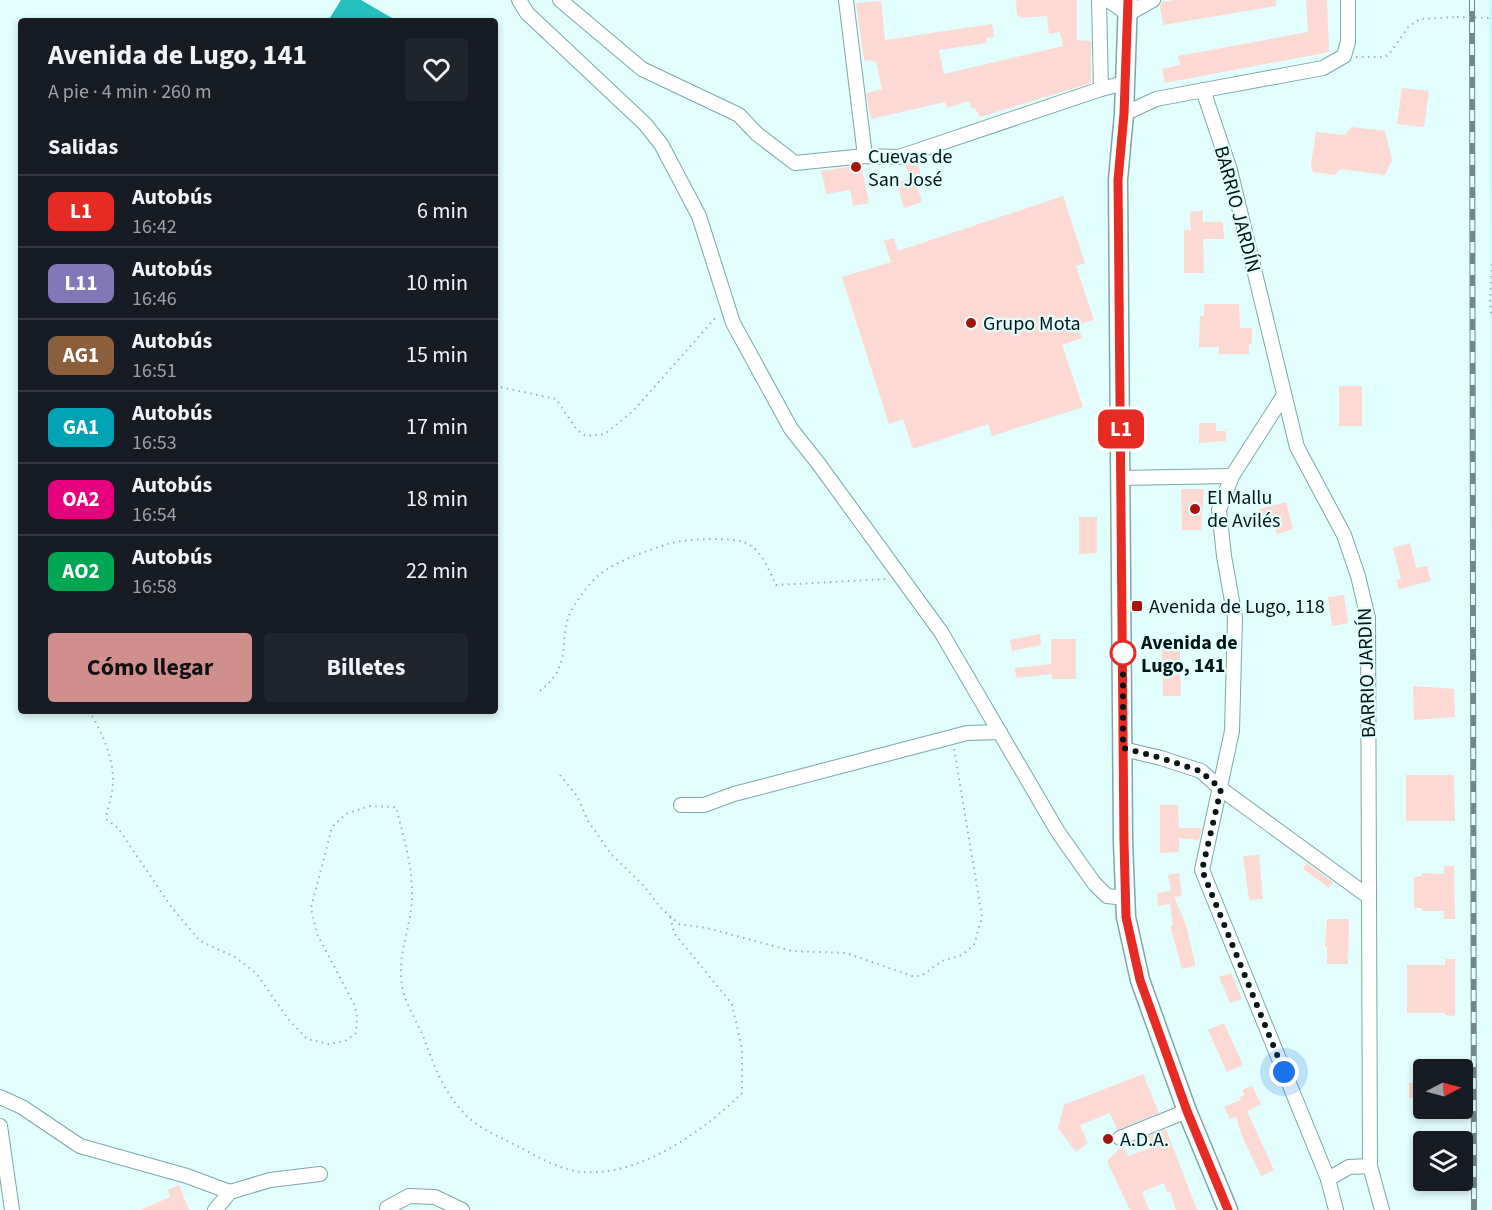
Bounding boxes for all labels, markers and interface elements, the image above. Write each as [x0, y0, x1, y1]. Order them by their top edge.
text: Avenida de Lugo, 141 [48, 35, 307, 75]
button: heart [405, 38, 468, 101]
text: A pie · 4 min · 260 m [48, 78, 212, 106]
text: Salidas [48, 131, 118, 163]
place label: Cuevas de San José [868, 143, 953, 194]
street label: BARRIO JARDÍN [1207, 143, 1267, 276]
marker: Cuevas de San José [849, 160, 863, 174]
text: Autobús [132, 181, 212, 213]
text: 6 min [417, 195, 468, 227]
text: L1 [70, 196, 92, 226]
text: 16:42 [132, 213, 177, 241]
text: Autobús [132, 253, 212, 285]
text: 10 min [406, 267, 468, 299]
text: L11 [64, 268, 98, 298]
text: 16:46 [132, 285, 177, 313]
place label: Grupo Mota [983, 310, 1081, 338]
marker: Grupo Mota [964, 316, 978, 330]
text: Autobús [132, 325, 212, 357]
text: 15 min [406, 339, 468, 371]
text: AG1 [63, 340, 99, 370]
text: 16:51 [132, 357, 177, 385]
text: Autobús [132, 397, 212, 429]
line badge: L1 [1094, 410, 1148, 448]
text: 17 min [406, 411, 468, 443]
text: GA1 [63, 412, 99, 442]
text: L1 [1110, 414, 1132, 444]
text: 16:53 [132, 429, 177, 457]
text: Autobús [132, 469, 212, 501]
text: 18 min [406, 483, 468, 515]
text: OA2 [62, 484, 100, 514]
place label: El Mallu de Avilés [1207, 484, 1280, 535]
text: 16:54 [132, 501, 177, 529]
marker: El Mallu de Avilés [1188, 502, 1202, 516]
text: Autobús [132, 541, 212, 573]
text: 22 min [406, 555, 468, 587]
text: AO2 [62, 556, 100, 586]
text: 16:58 [132, 573, 177, 601]
place label: Avenida de Lugo, 118 [1149, 593, 1325, 621]
marker: Avenida de Lugo, 118 [1130, 599, 1144, 613]
street label: BARRIO JARDÍN [1351, 607, 1383, 739]
place label: Avenida de Lugo, 141 [1140, 629, 1238, 680]
button: Cómo llegar [48, 633, 252, 702]
button: Billetes [264, 633, 468, 702]
marker: Avenida de Lugo, 141 [1110, 640, 1136, 666]
your location [1269, 1057, 1299, 1087]
north arrow [1413, 1059, 1473, 1119]
map controls [1413, 1059, 1473, 1191]
place label: A.D.A. [1120, 1126, 1169, 1154]
button: layers [1413, 1131, 1473, 1191]
marker: A.D.A. [1101, 1132, 1115, 1146]

